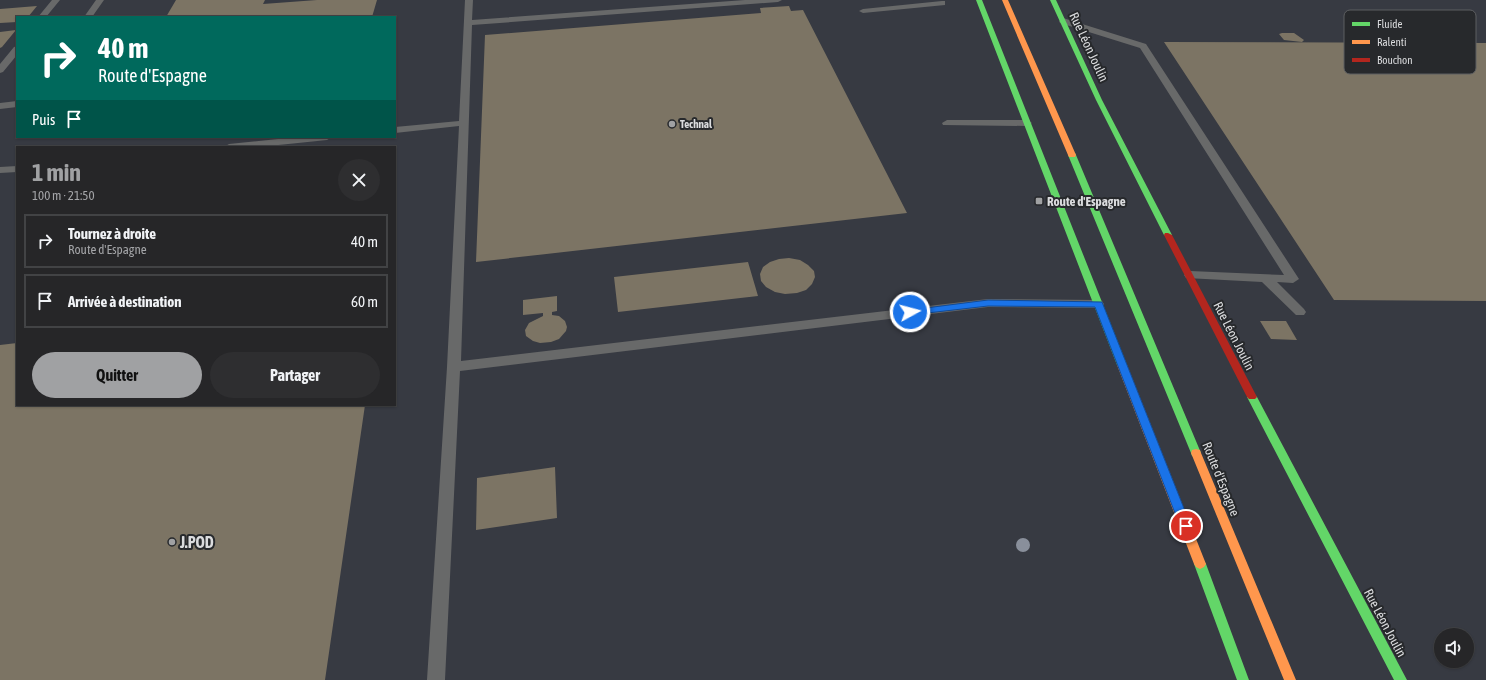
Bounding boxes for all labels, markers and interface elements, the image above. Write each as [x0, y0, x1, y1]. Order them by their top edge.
street label: Rue Léon Joulin [1066, 10, 1112, 84]
legend [1344, 10, 1476, 74]
text: Fluide [1377, 18, 1402, 30]
icon: right [32, 32, 84, 84]
text: 40 m [98, 32, 148, 64]
text: Ralenti [1377, 36, 1406, 48]
text: Bouchon [1377, 54, 1413, 66]
text: Route d'Espagne [98, 65, 207, 86]
icon: arrive [63, 108, 85, 130]
text: Puis [32, 111, 55, 128]
place label: Technal [680, 118, 713, 130]
marker: Technal [667, 119, 677, 129]
text: 1 min [32, 159, 81, 186]
button: close [338, 159, 380, 201]
text: 100 m · 21:50 [32, 188, 95, 203]
place label: Route d'Espagne [1047, 194, 1126, 209]
marker: Route d'Espagne [1034, 196, 1044, 206]
text: Tournez à droite [68, 225, 156, 242]
icon: right [34, 230, 56, 252]
text: 40 m [351, 233, 378, 250]
text: Route d'Espagne [68, 242, 147, 257]
icon: arrive [34, 290, 56, 312]
position arrow [889, 291, 931, 333]
text: Arrivée à destination [68, 293, 182, 310]
text: 60 m [351, 293, 378, 310]
street label: Rue Léon Joulin [1210, 299, 1258, 373]
button: Quitter [32, 352, 202, 398]
button: Partager [210, 352, 380, 398]
street label: Route d'Espagne [1199, 440, 1243, 518]
pin [1169, 509, 1203, 543]
icon: arrive [1175, 515, 1197, 537]
place label: J.POD [179, 533, 214, 551]
marker: J.POD [167, 537, 177, 547]
street label: Rue Léon Joulin [1361, 586, 1409, 660]
map controls [1434, 628, 1474, 668]
button: sound [1434, 628, 1474, 668]

